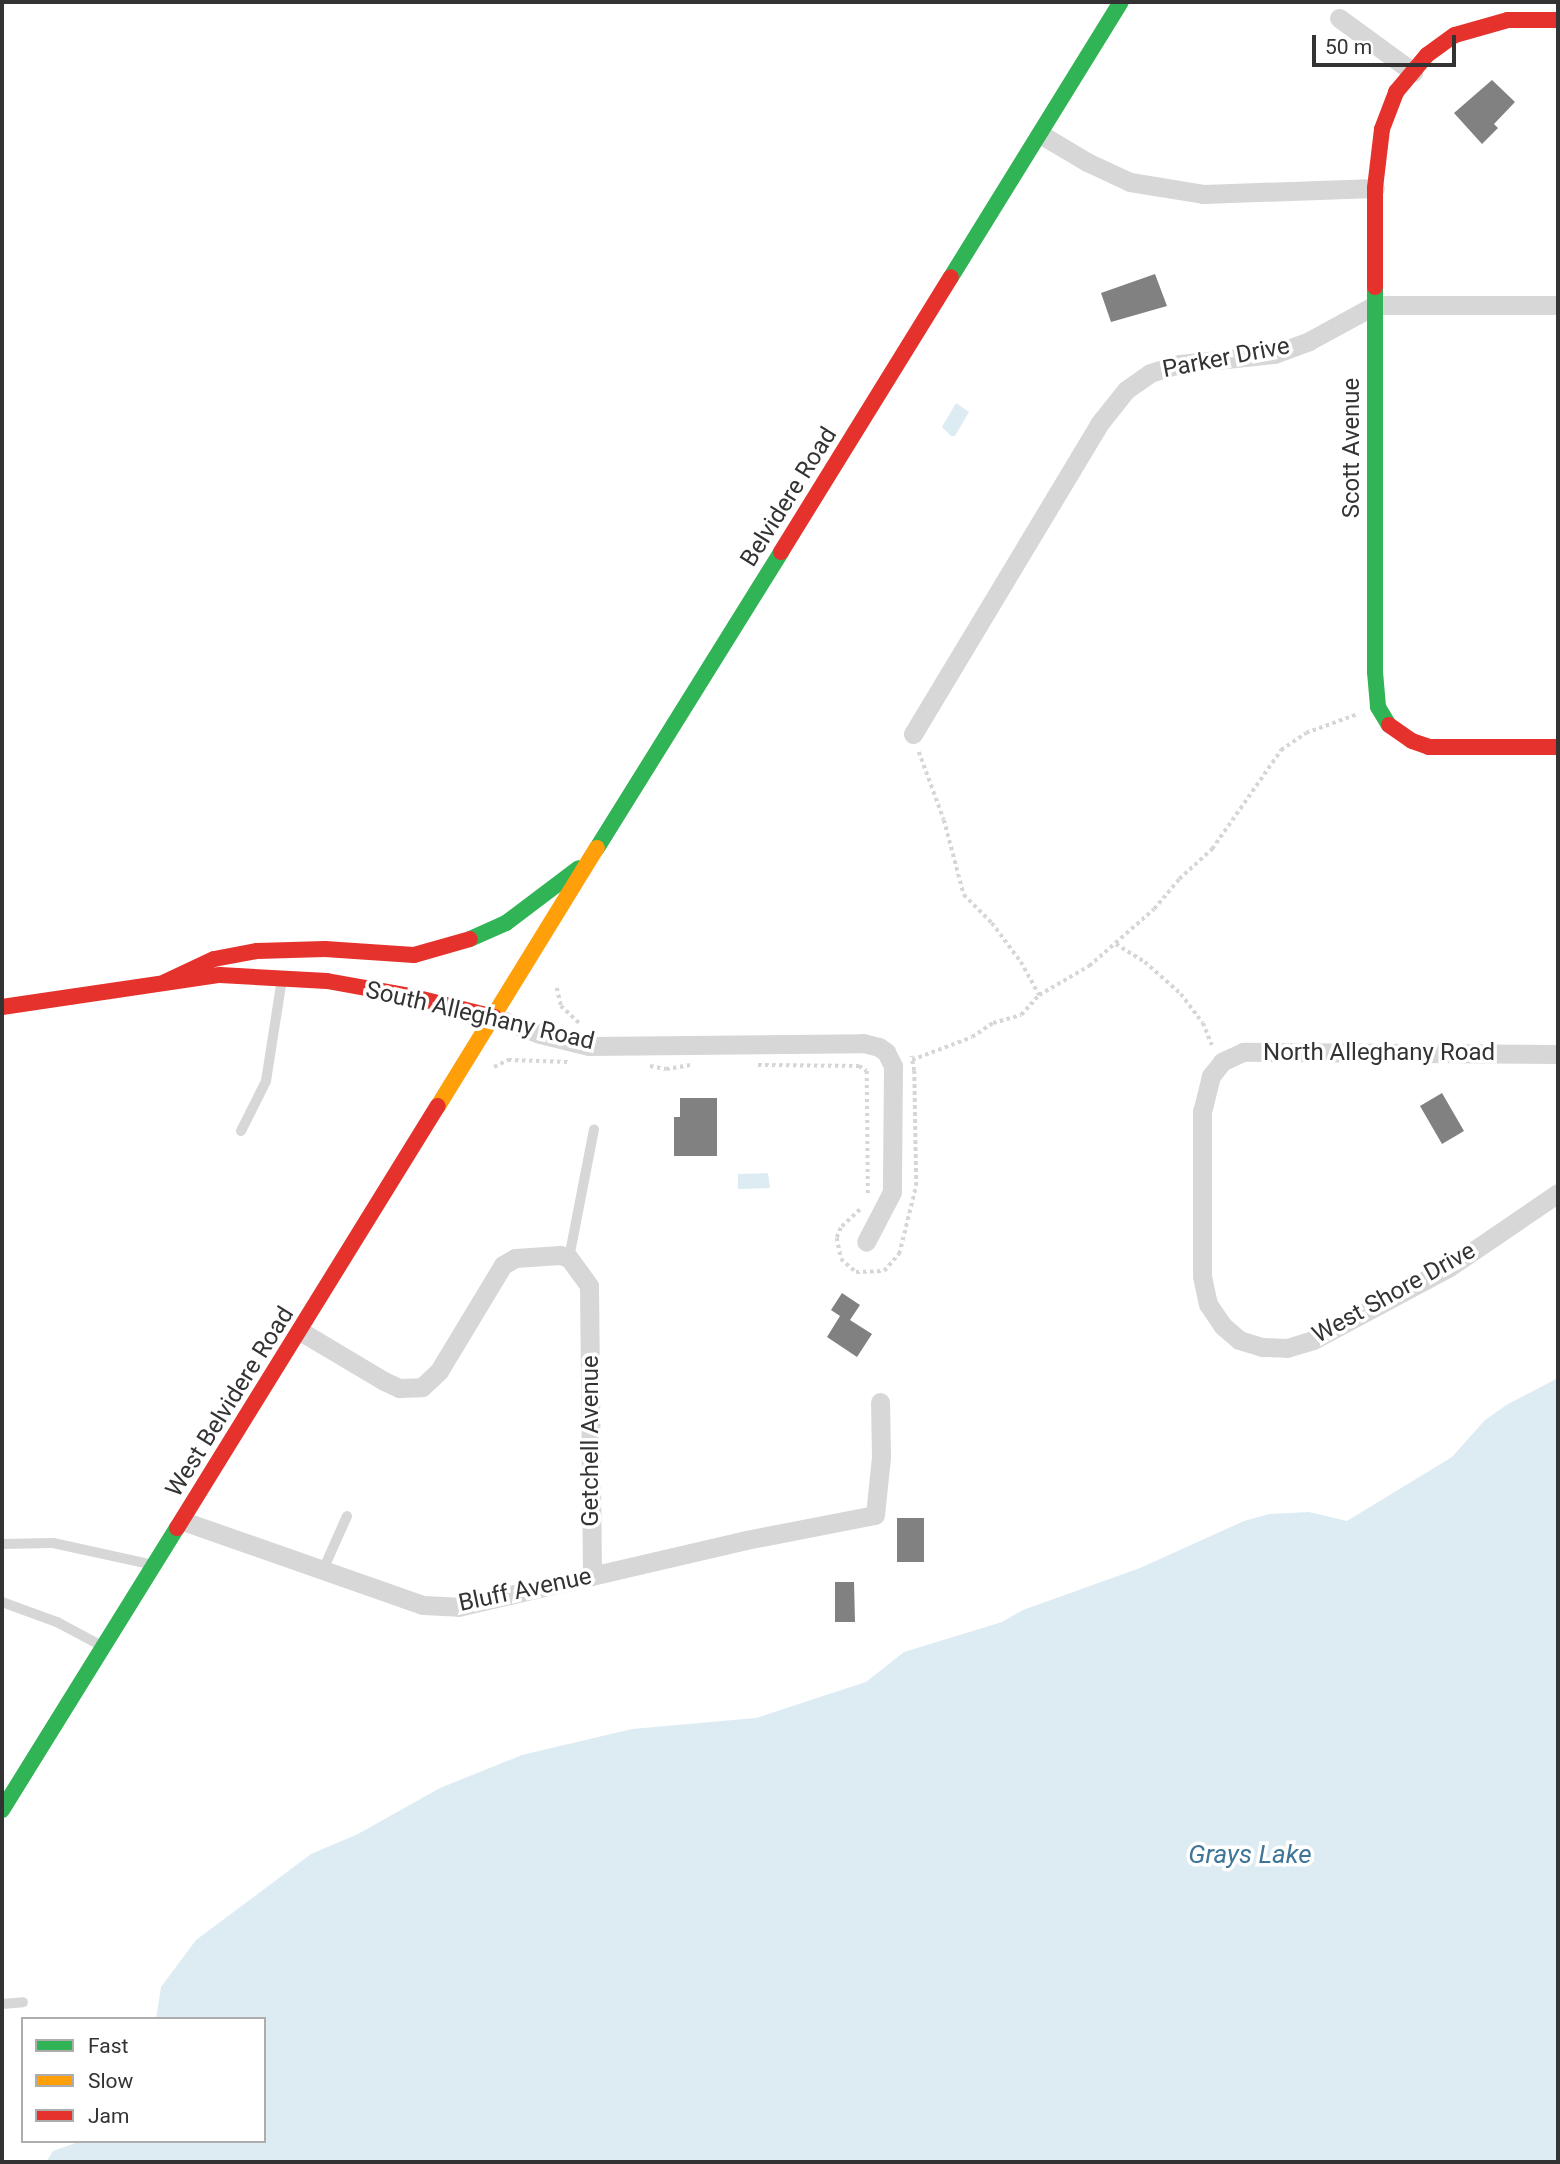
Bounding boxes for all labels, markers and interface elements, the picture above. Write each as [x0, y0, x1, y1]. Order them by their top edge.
scale bar [1315, 21, 1458, 65]
text: 50 m [1325, 35, 1372, 59]
street label: Parker Drive [1160, 332, 1292, 384]
street label: Scott Avenue [1338, 378, 1366, 518]
street label: Belvidere Road [735, 422, 843, 572]
street label: South Alleghany Road [363, 976, 597, 1056]
street label: North Alleghany Road [1263, 1039, 1495, 1067]
street label: West Shore Drive [1308, 1236, 1480, 1350]
street label: West Belvidere Road [160, 1302, 300, 1502]
street label: Getchell Avenue [577, 1355, 605, 1527]
street label: Bluff Avenue [456, 1562, 594, 1618]
water label: Grays Lake [1188, 1839, 1312, 1871]
legend [21, 2017, 266, 2143]
text: Fast [88, 2034, 128, 2058]
text: Slow [88, 2069, 133, 2093]
text: Jam [88, 2104, 129, 2128]

